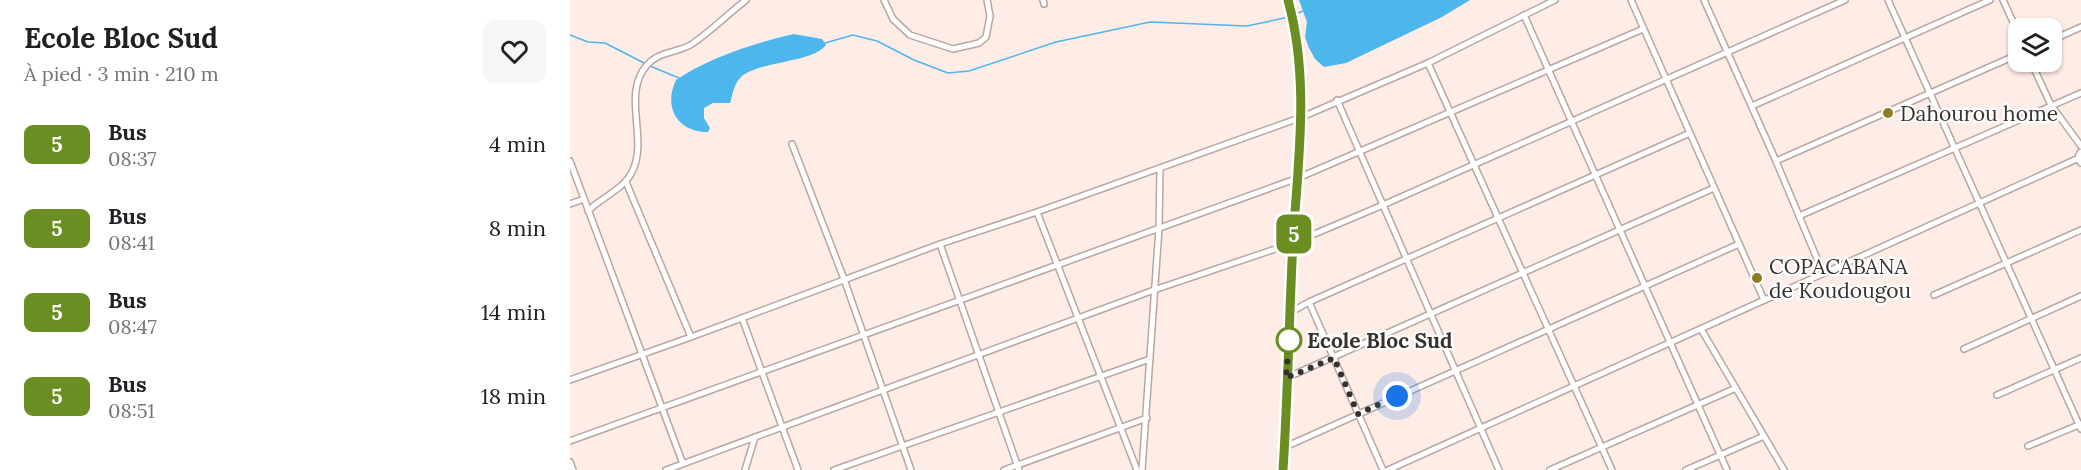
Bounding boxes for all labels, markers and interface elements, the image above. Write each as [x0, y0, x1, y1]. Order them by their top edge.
map controls [2008, 18, 2062, 72]
button: layers [2008, 18, 2062, 72]
text: Ecole Bloc Sud [24, 20, 218, 56]
button: heart [483, 20, 546, 83]
text: À pied · 3 min · 210 m [24, 61, 219, 86]
place label: Dahourou home [1900, 100, 2058, 127]
marker: Dahourou home [1881, 106, 1895, 120]
text: Bus [108, 118, 147, 146]
text: 4 min [489, 130, 546, 158]
text: 5 [51, 131, 63, 158]
text: 08:37 [108, 146, 157, 171]
text: Bus [108, 202, 147, 230]
text: 8 min [489, 214, 546, 242]
line badge: 5 [1274, 214, 1314, 254]
text: 5 [51, 215, 63, 242]
text: 5 [1288, 221, 1300, 248]
text: 08:41 [108, 230, 155, 255]
place label: COPACABANA de Koudougou [1769, 253, 1911, 304]
marker: COPACABANA de Koudougou [1750, 271, 1764, 285]
text: Bus [108, 286, 147, 314]
text: 14 min [481, 298, 546, 326]
text: 5 [51, 299, 63, 326]
text: 08:47 [108, 314, 157, 339]
marker: Ecole Bloc Sud [1276, 327, 1302, 353]
place label: Ecole Bloc Sud [1307, 327, 1452, 354]
text: Bus [108, 370, 147, 398]
your location [1382, 381, 1412, 411]
text: 18 min [481, 382, 546, 410]
text: 5 [51, 383, 63, 410]
text: 08:51 [108, 398, 155, 423]

